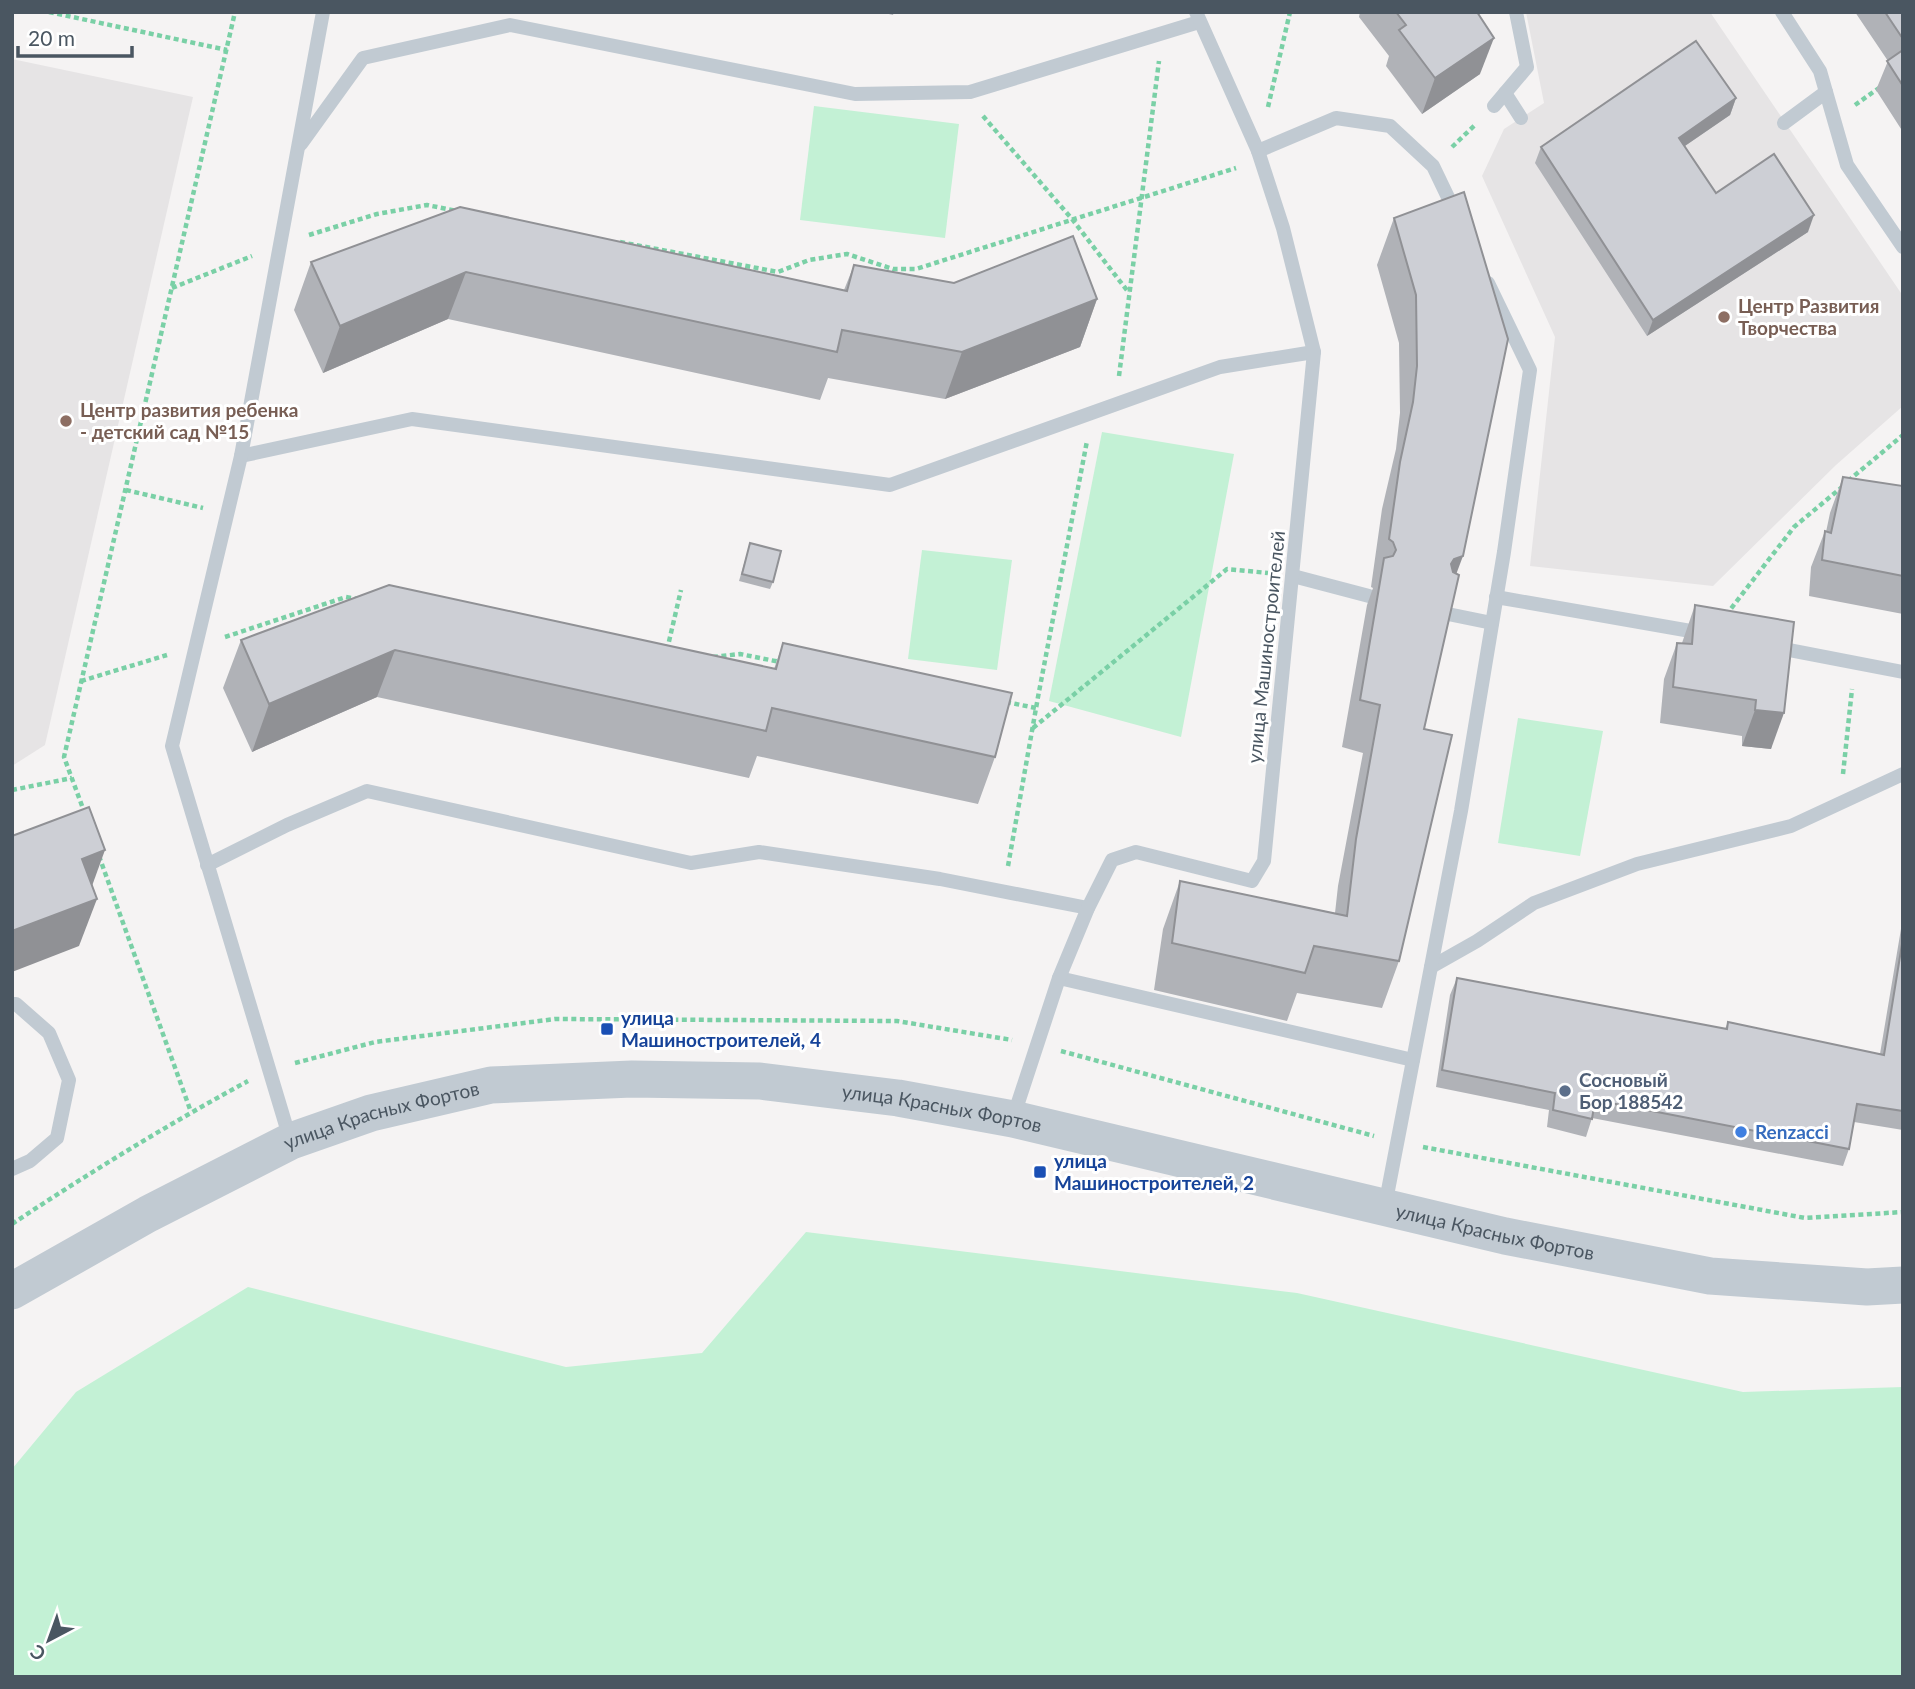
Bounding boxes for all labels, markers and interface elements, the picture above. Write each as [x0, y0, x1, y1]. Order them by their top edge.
scale bar [18, 14, 131, 58]
text: 20 m [28, 25, 75, 50]
place label: Центр Развития Творчества [1738, 294, 1879, 339]
marker: Центр Развития Творчества [1716, 309, 1732, 325]
place label: Центр развития ребенка - детский сад №15 [80, 398, 299, 443]
marker: Центр развития ребенка - детский сад №15 [58, 413, 74, 429]
street label: улица Машиностроителей [1242, 529, 1289, 764]
place label: улица Машиностроителей, 4 [621, 1006, 821, 1051]
marker: улица Машиностроителей, 4 [599, 1021, 615, 1037]
place label: Сосновый Бор 188542 [1579, 1068, 1683, 1113]
street label: улица Красных Фортов [279, 1076, 481, 1154]
street label: улица Красных Фортов [841, 1079, 1044, 1137]
marker: Сосновый Бор 188542 [1557, 1083, 1573, 1099]
place label: Renzacci [1755, 1120, 1829, 1143]
marker: Renzacci [1733, 1124, 1749, 1140]
place label: улица Машиностроителей, 2 [1054, 1149, 1254, 1194]
marker: улица Машиностроителей, 2 [1032, 1164, 1048, 1180]
street label: улица Красных Фортов [1394, 1198, 1596, 1264]
north arrow [14, 1605, 84, 1675]
text: С [25, 1640, 50, 1666]

